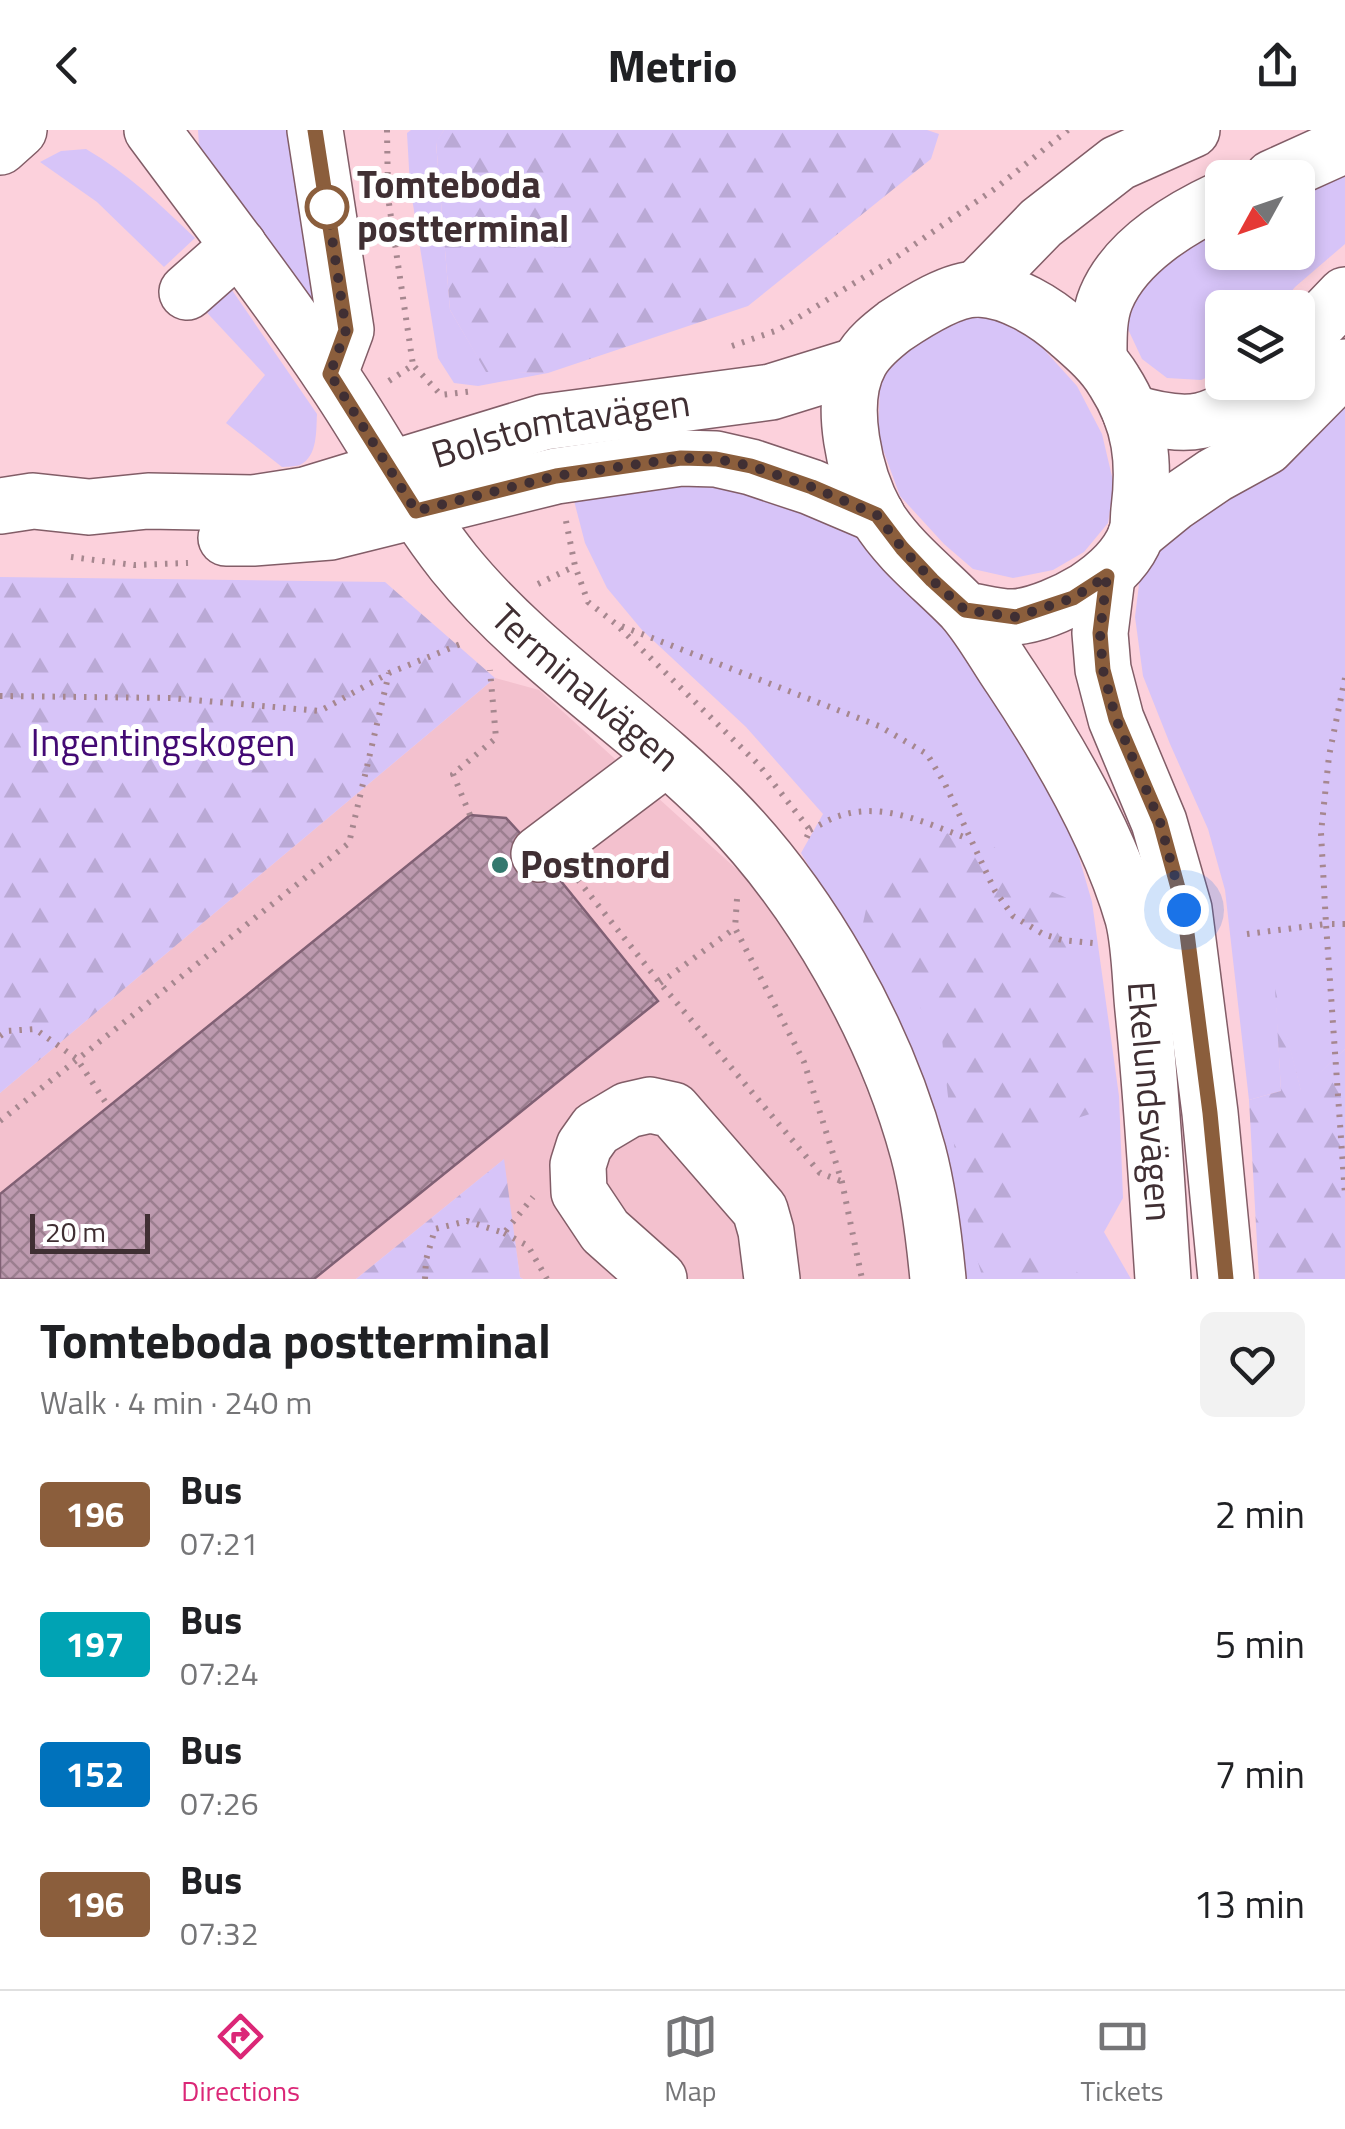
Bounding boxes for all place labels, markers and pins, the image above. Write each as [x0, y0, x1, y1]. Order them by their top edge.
place label: Tomteboda postterminal [357, 155, 569, 257]
marker: Tomteboda postterminal [306, 186, 348, 228]
place label: Postnord [520, 835, 671, 893]
marker: Postnord [489, 854, 511, 876]

